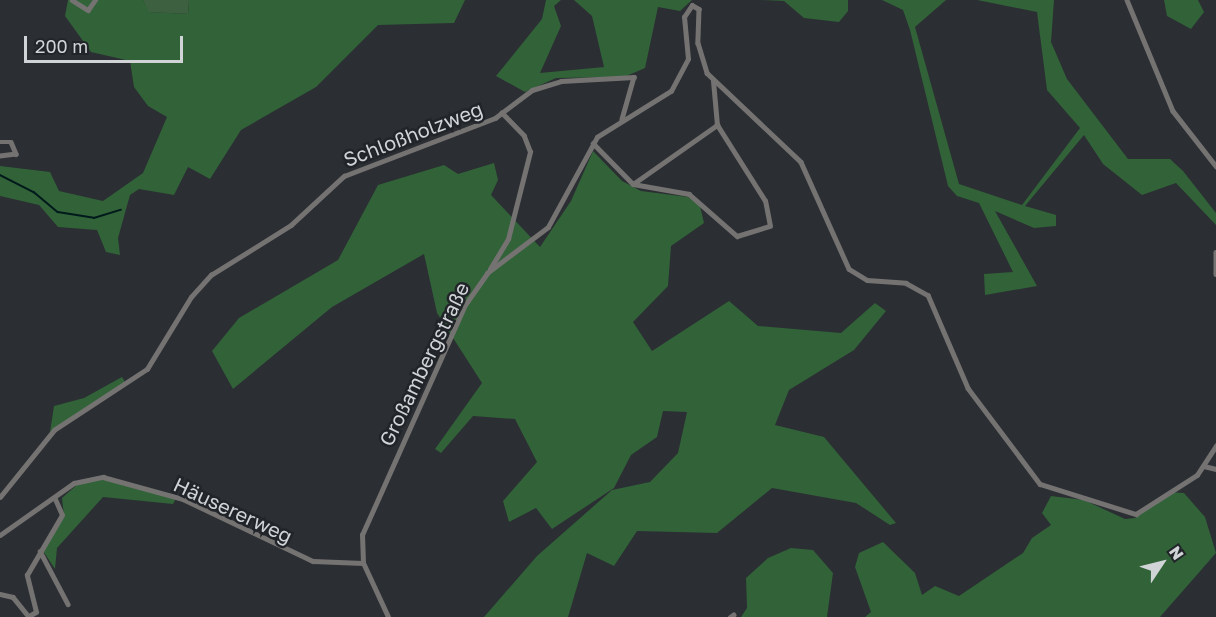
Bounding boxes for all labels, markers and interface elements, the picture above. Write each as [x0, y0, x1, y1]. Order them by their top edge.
scale bar [27, 24, 186, 62]
text: 200 m [35, 35, 88, 57]
street label: Schloßholzweg [340, 96, 486, 172]
street label: Großambergstraße [374, 278, 474, 450]
street label: Häusererweg [170, 472, 296, 548]
north arrow [1132, 533, 1192, 593]
text: N [1165, 542, 1188, 563]

